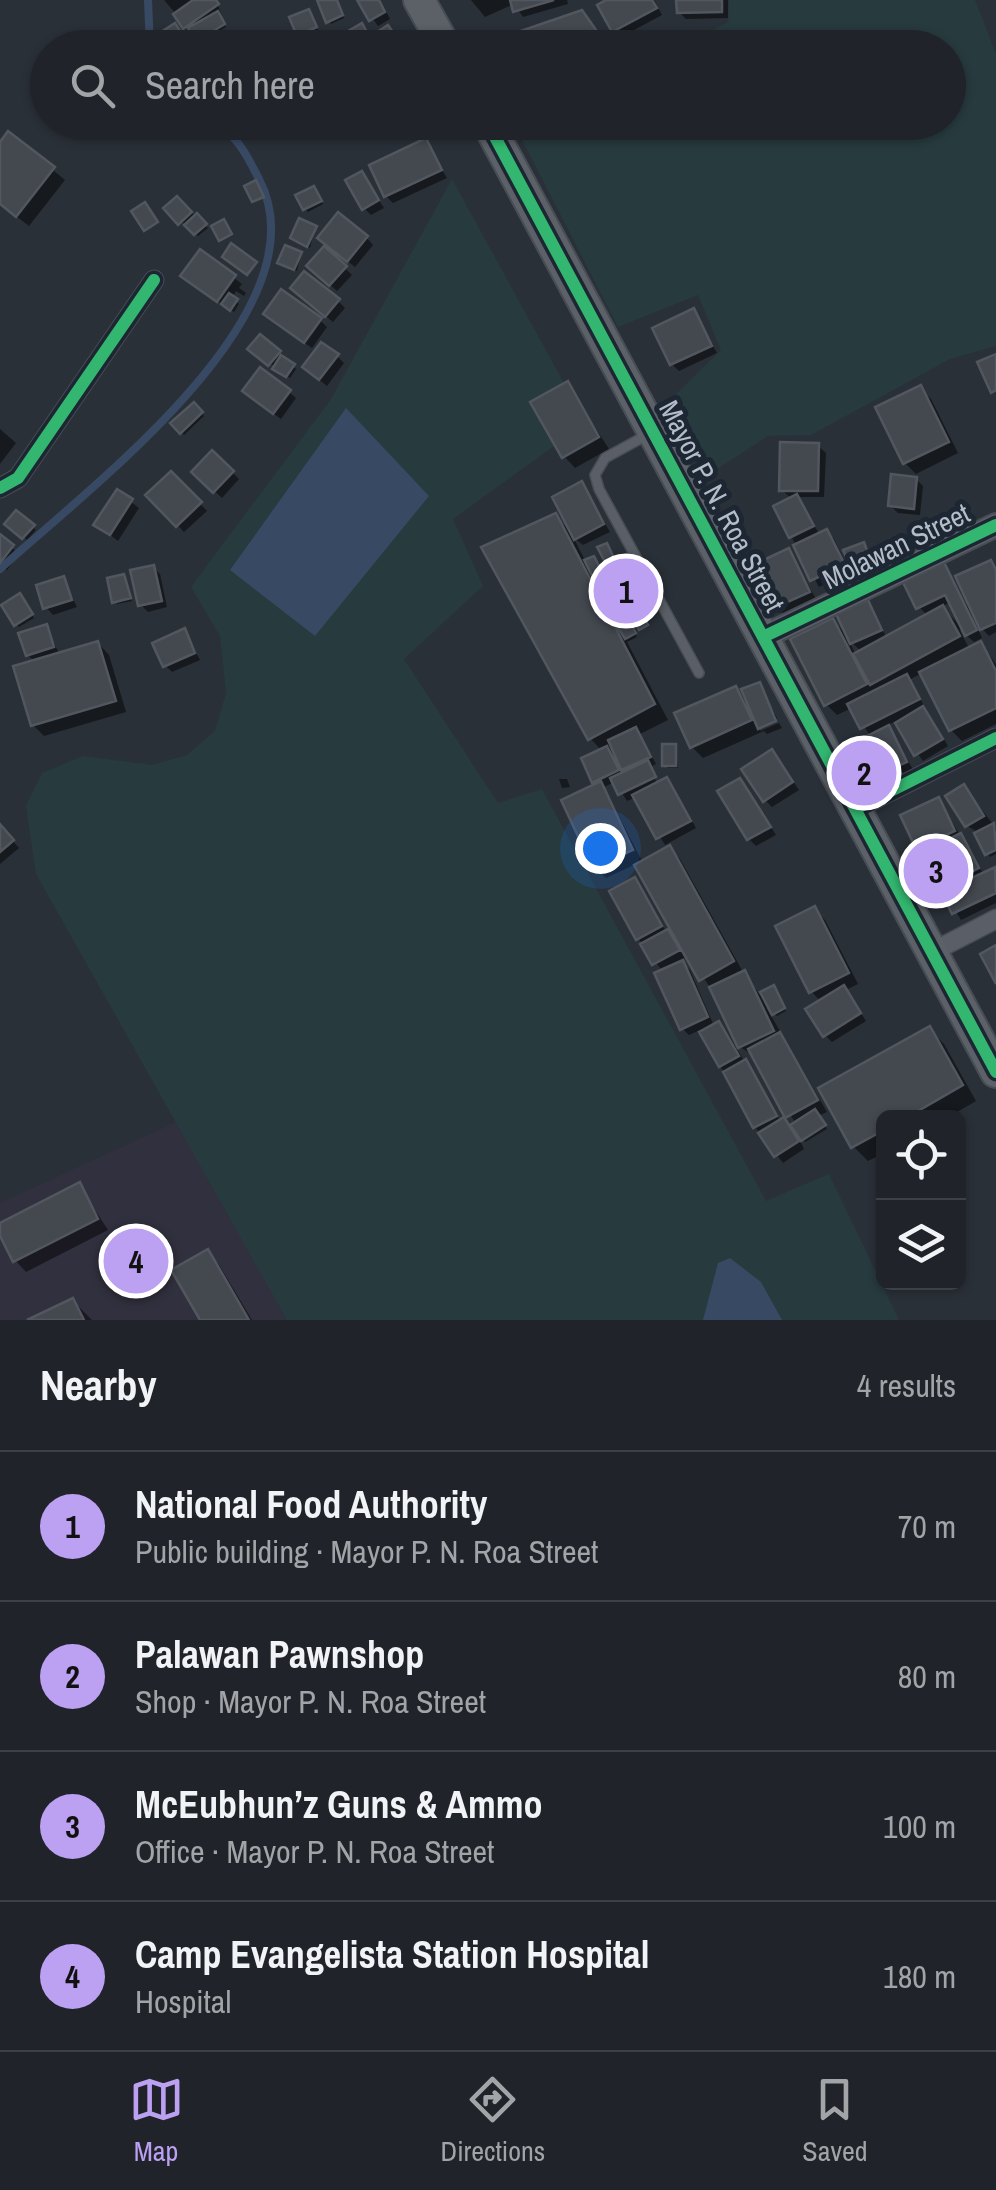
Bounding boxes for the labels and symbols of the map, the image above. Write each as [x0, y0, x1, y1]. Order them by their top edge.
street label: Mayor P. N. Roa Street [650, 394, 794, 618]
street label: Molawan Street [816, 494, 976, 598]
pin: 1 [594, 554, 658, 628]
pin: 2 [832, 736, 896, 810]
your location [575, 823, 626, 874]
pin: 3 [904, 834, 968, 908]
pin: 4 [104, 1224, 168, 1298]

